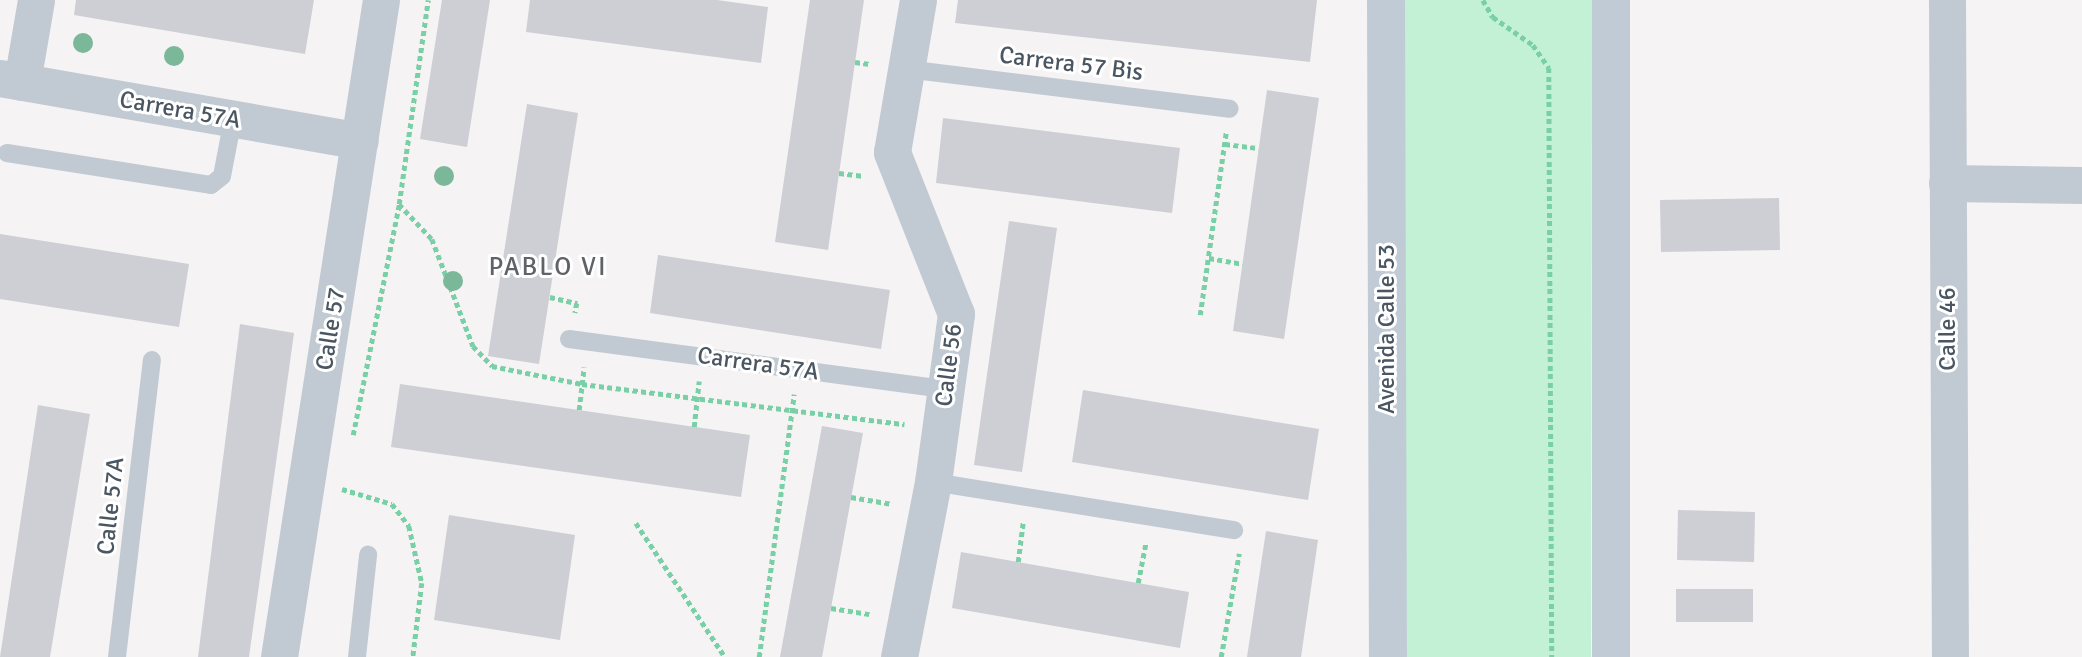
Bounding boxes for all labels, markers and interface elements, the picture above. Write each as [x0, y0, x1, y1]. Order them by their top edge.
street label: Carrera 57 Bis [998, 41, 1144, 87]
street label: Carrera 57A [117, 85, 243, 135]
street label: Avenida Calle 53 [1373, 244, 1401, 414]
district label: PABLO VI [489, 252, 607, 284]
street label: Calle 57 [310, 286, 352, 372]
street label: Calle 46 [1934, 287, 1962, 371]
street label: Calle 56 [930, 322, 968, 408]
street label: Carrera 57A [695, 341, 821, 387]
street label: Calle 57A [92, 456, 130, 556]

